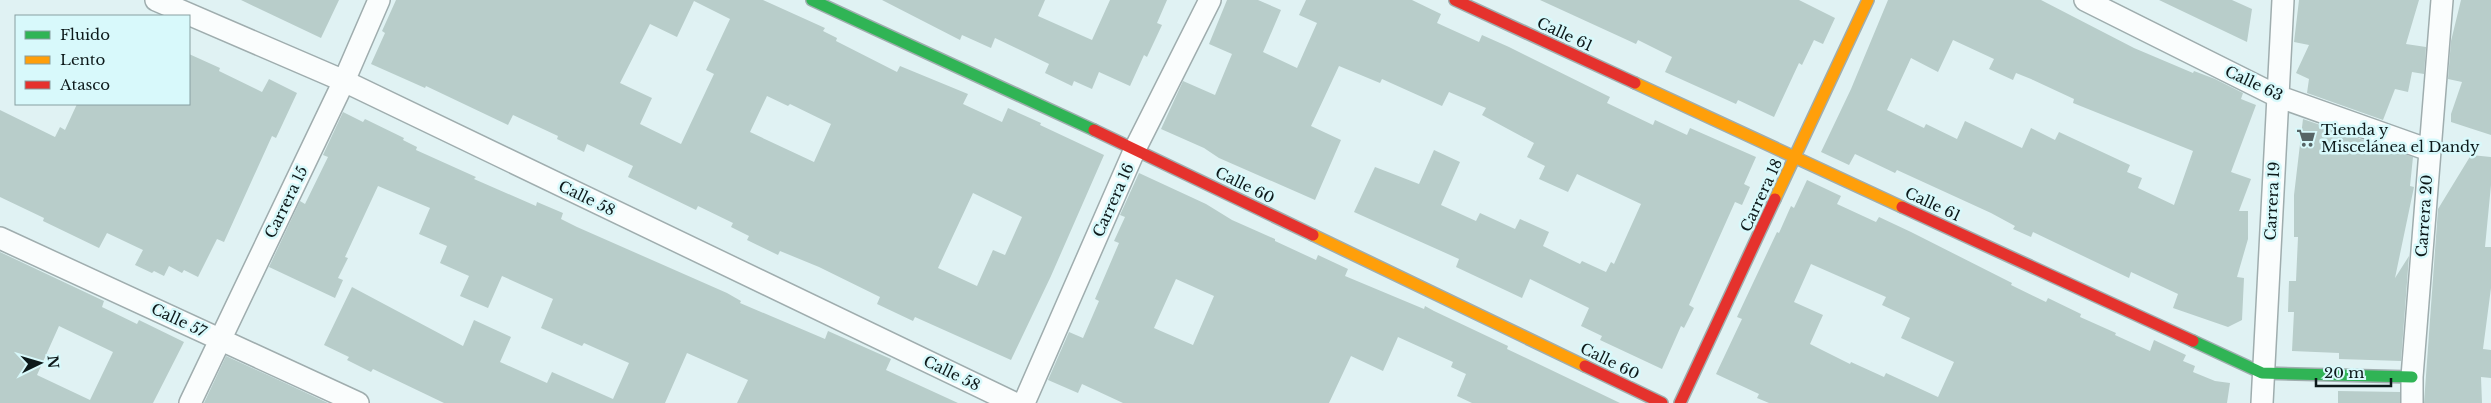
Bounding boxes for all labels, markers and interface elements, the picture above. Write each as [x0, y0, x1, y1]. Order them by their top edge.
street label: Calle 61 [1534, 13, 1596, 55]
legend [15, 15, 190, 105]
text: Fluido [60, 25, 110, 44]
text: Lento [60, 50, 106, 69]
street label: Calle 63 [2222, 61, 2286, 105]
text: Atasco [59, 75, 110, 94]
place label: Tienda y Miscelánea el Dandy [2321, 120, 2480, 156]
supermarket icon: Tienda y Miscelánea el Dandy [2295, 127, 2317, 149]
street label: Carrera 18 [1736, 155, 1786, 235]
street label: Carrera 16 [1088, 160, 1138, 240]
street label: Carrera 19 [2260, 161, 2284, 241]
street label: Carrera 15 [260, 163, 312, 241]
street label: Calle 60 [1212, 163, 1278, 207]
street label: Carrera 20 [2412, 174, 2436, 258]
street label: Calle 58 [556, 176, 618, 220]
street label: Calle 61 [1902, 183, 1964, 225]
street label: Calle 57 [148, 299, 210, 341]
north arrow [15, 338, 65, 388]
street label: Calle 60 [1577, 339, 1643, 383]
street label: Calle 58 [921, 351, 983, 395]
text: N [43, 355, 62, 369]
scale bar [2316, 356, 2391, 388]
text: 20 m [2324, 363, 2364, 382]

